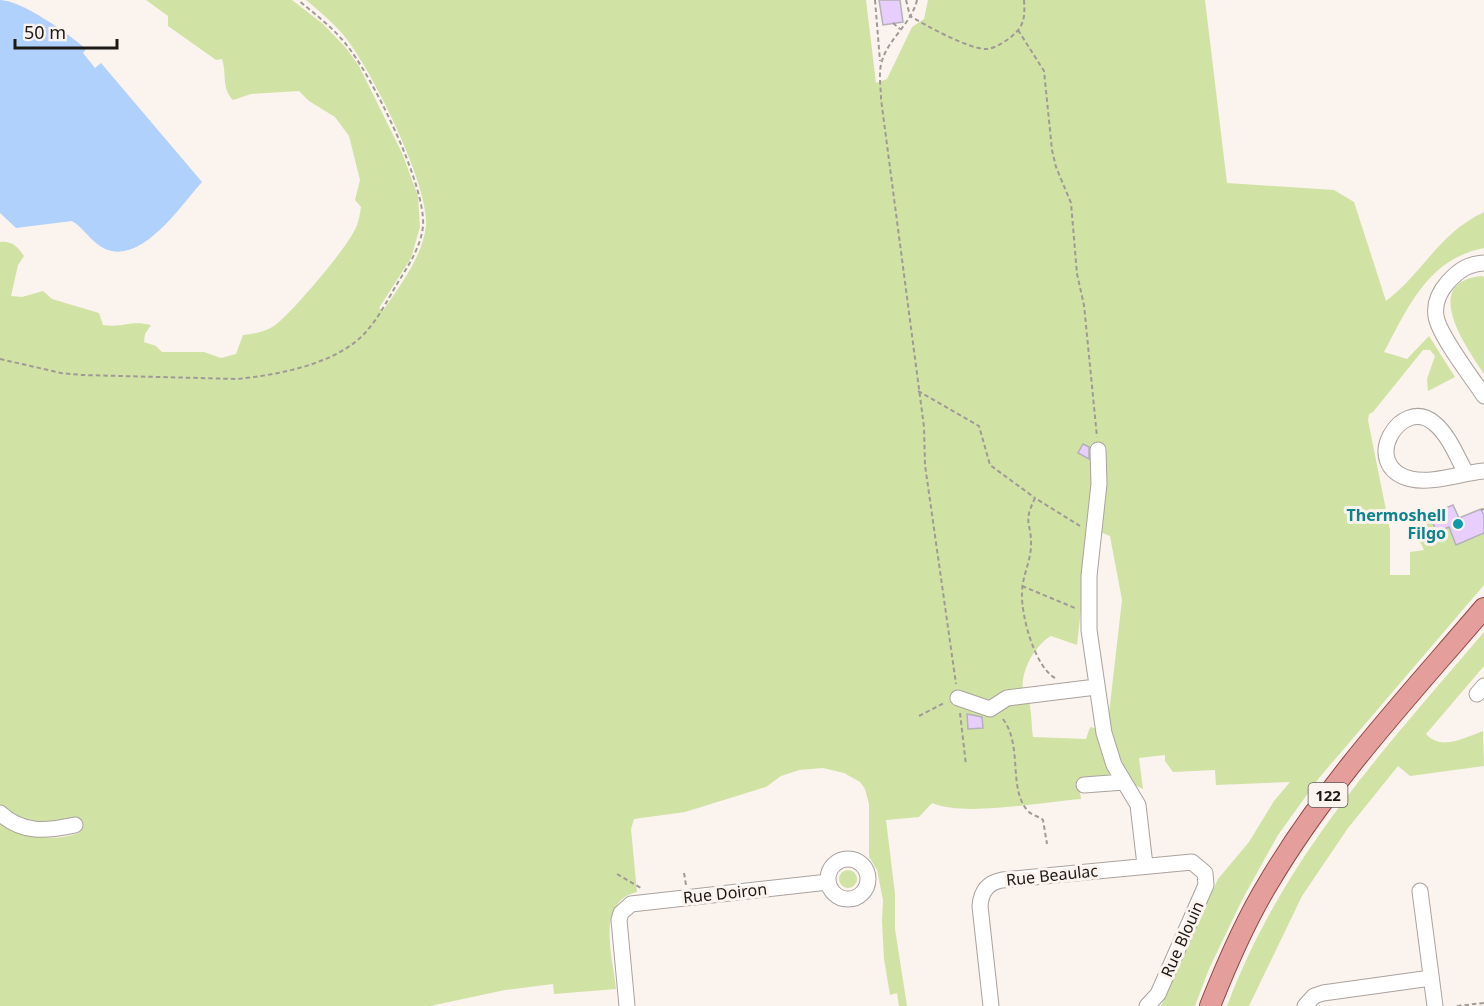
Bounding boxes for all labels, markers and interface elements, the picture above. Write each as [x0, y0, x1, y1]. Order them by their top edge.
scale bar [15, 12, 117, 50]
text: 50 m [24, 20, 66, 44]
place label: Thermoshell Filgo [1347, 504, 1446, 544]
marker: Thermoshell Filgo [1451, 517, 1465, 531]
road number: 122 [1308, 783, 1348, 807]
street label: Rue Beaulac [1005, 859, 1099, 891]
street label: Rue Doiron [682, 878, 768, 908]
street label: Rue Blouin [1155, 897, 1209, 981]

